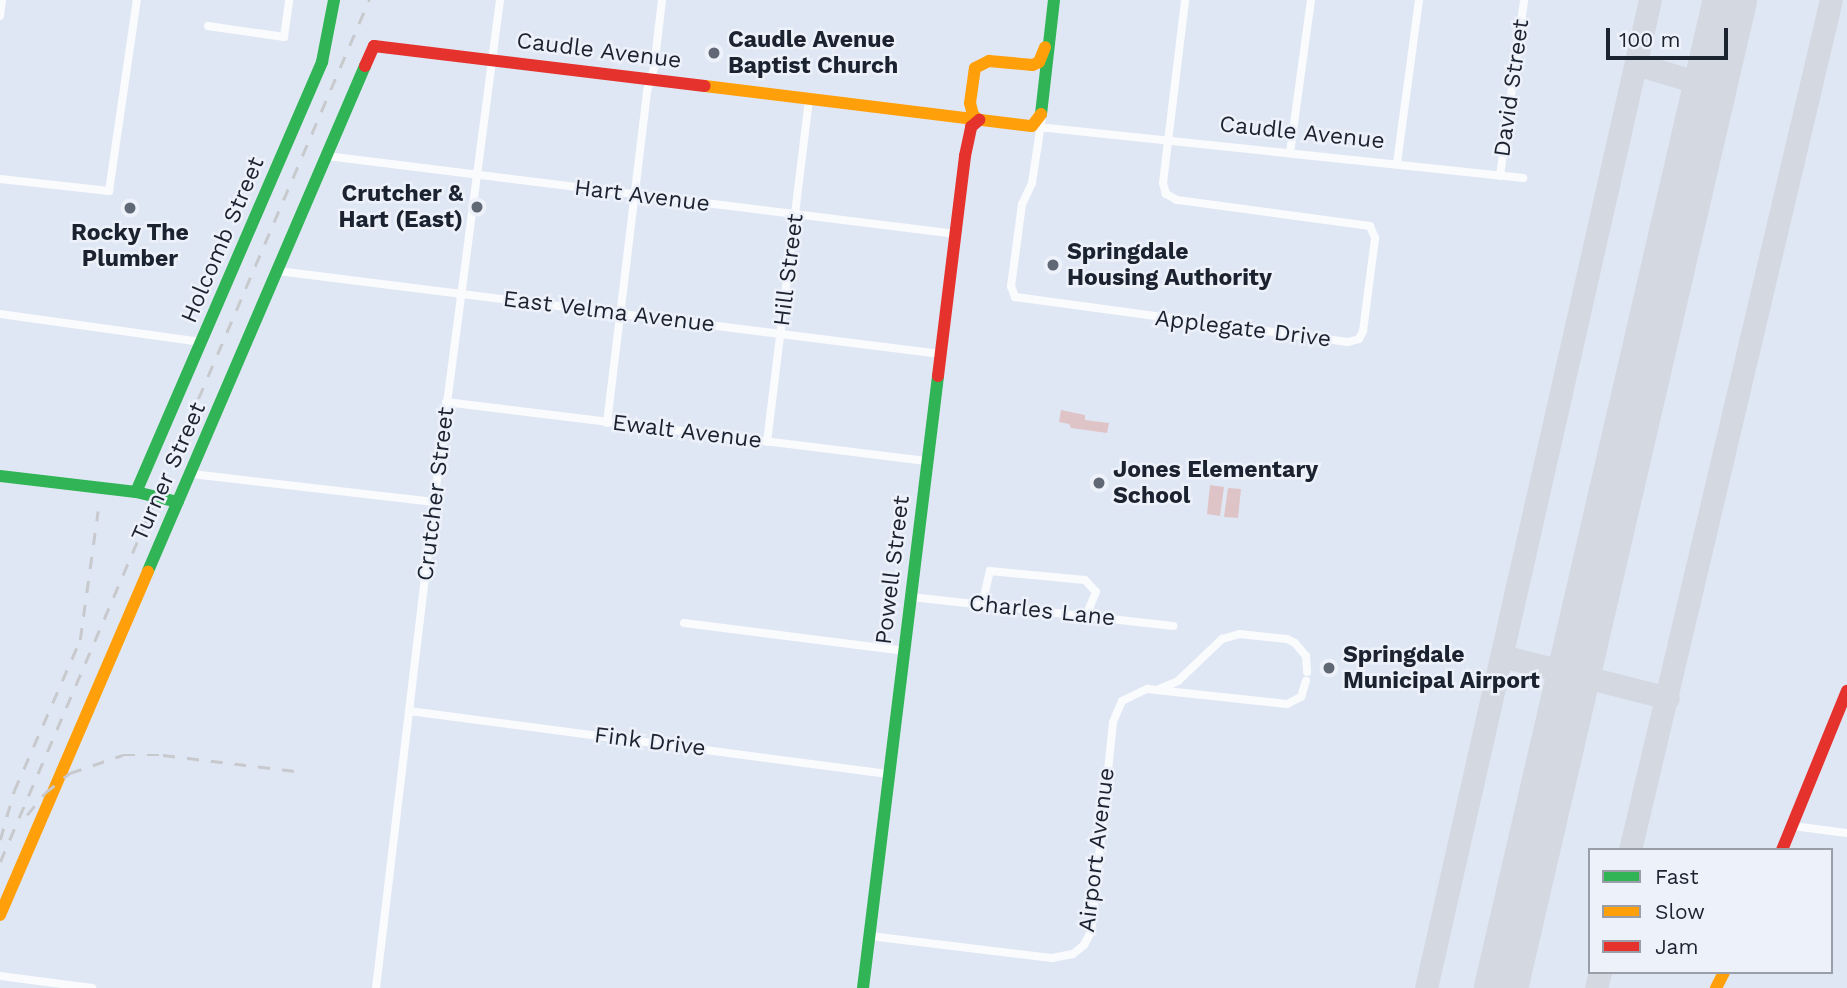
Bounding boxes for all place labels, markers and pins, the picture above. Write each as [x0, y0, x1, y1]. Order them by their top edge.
place label: Caudle Avenue Baptist Church [728, 26, 898, 80]
marker: Caudle Avenue Baptist Church [706, 45, 722, 61]
place label: Crutcher & Hart (East) [339, 180, 463, 234]
marker: Crutcher & Hart (East) [469, 199, 485, 215]
marker: Rocky The Plumber [122, 200, 138, 216]
place label: Rocky The Plumber [71, 219, 189, 273]
place label: Springdale Housing Authority [1067, 238, 1272, 292]
marker: Springdale Housing Authority [1045, 257, 1061, 273]
place label: Jones Elementary School [1113, 456, 1318, 510]
marker: Jones Elementary School [1091, 475, 1107, 491]
place label: Springdale Municipal Airport [1343, 641, 1541, 695]
marker: Springdale Municipal Airport [1321, 660, 1337, 676]

